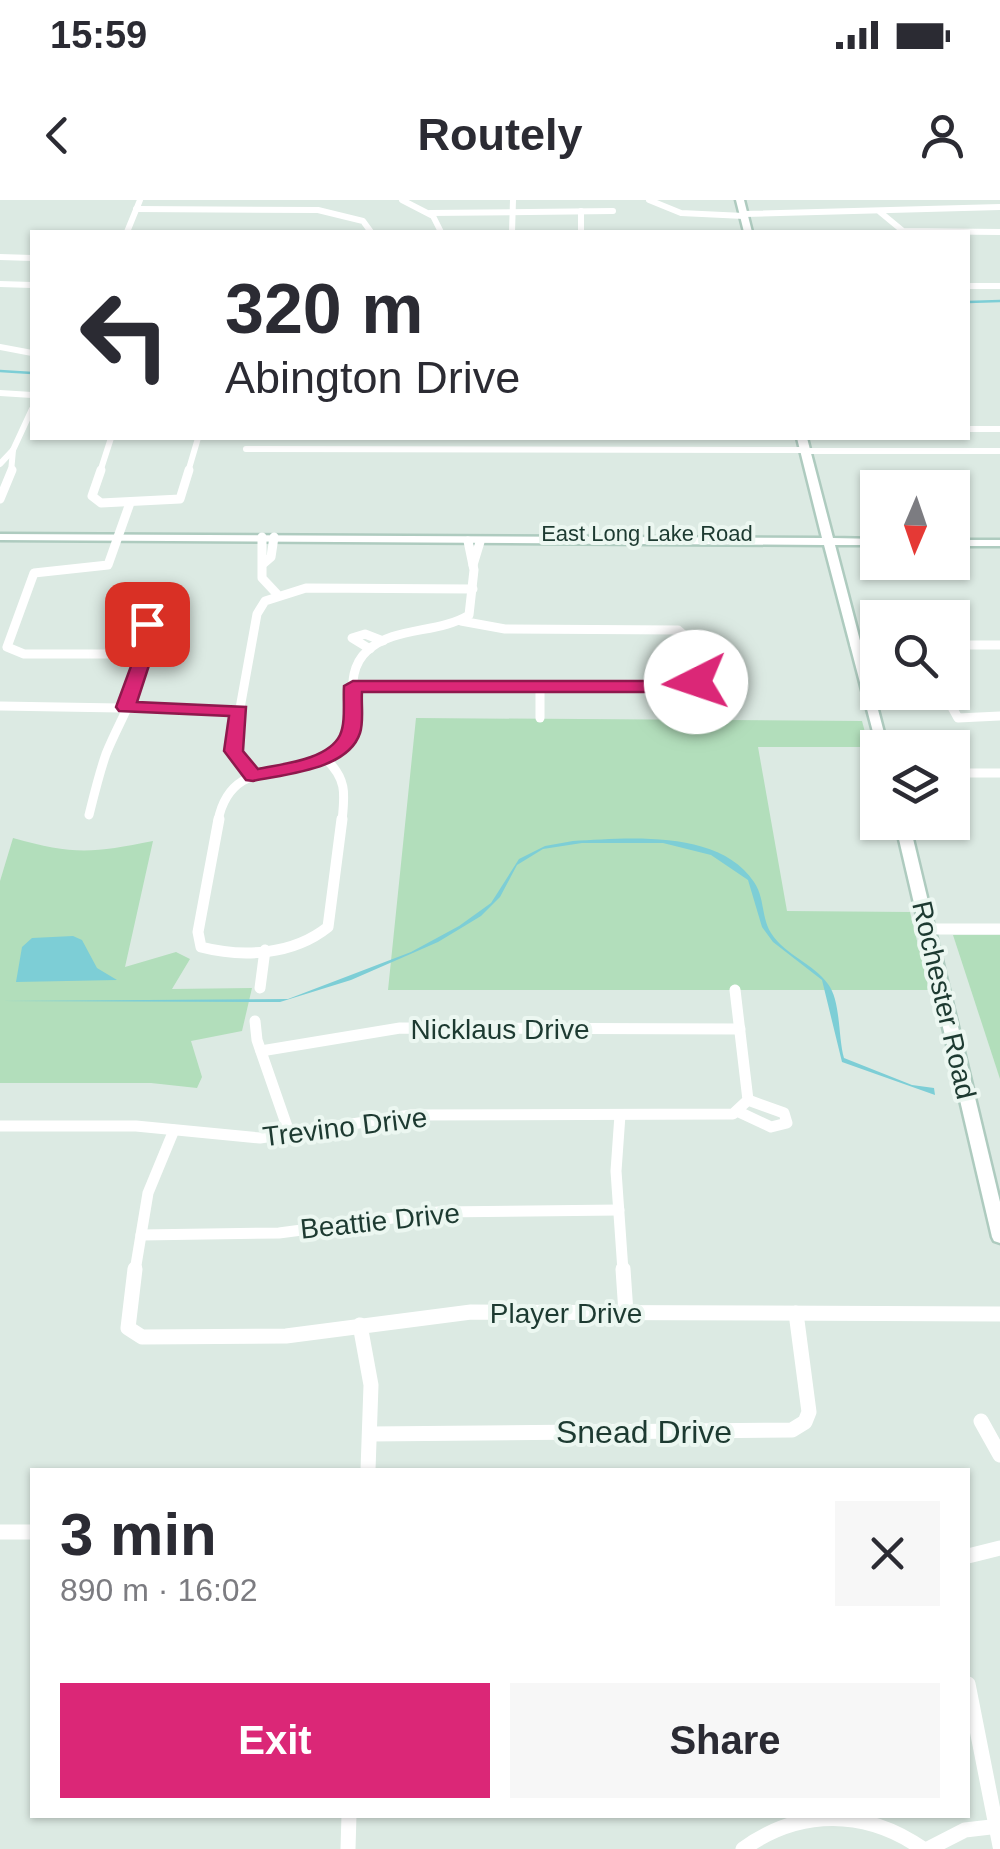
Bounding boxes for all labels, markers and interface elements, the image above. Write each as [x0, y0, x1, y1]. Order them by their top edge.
text: 15:59 [50, 14, 147, 56]
icon: back [30, 108, 85, 163]
icon: person [915, 108, 970, 163]
text: Routely [417, 109, 583, 160]
icon: left [60, 270, 190, 400]
text: 320 m [225, 270, 423, 348]
text: Abington Drive [225, 352, 520, 403]
north arrow [860, 470, 970, 580]
map controls [860, 470, 970, 840]
street label: East Long Lake Road [541, 521, 753, 546]
pin [105, 582, 190, 667]
icon: arrive [120, 597, 175, 652]
button: search [860, 600, 970, 710]
position arrow [644, 630, 748, 734]
button: layers [860, 730, 970, 840]
street label: Rochester Road [906, 898, 982, 1102]
street label: Nicklaus Drive [411, 1014, 589, 1045]
street label: Trevino Drive [261, 1102, 429, 1152]
street label: Beattie Drive [299, 1197, 461, 1245]
street label: Player Drive [490, 1298, 642, 1329]
street label: Snead Drive [556, 1414, 732, 1450]
text: 3 min [60, 1501, 217, 1568]
button: close [835, 1501, 940, 1606]
text: 890 m · 16:02 [60, 1572, 257, 1608]
button: Exit [60, 1683, 490, 1798]
button: Share [510, 1683, 940, 1798]

